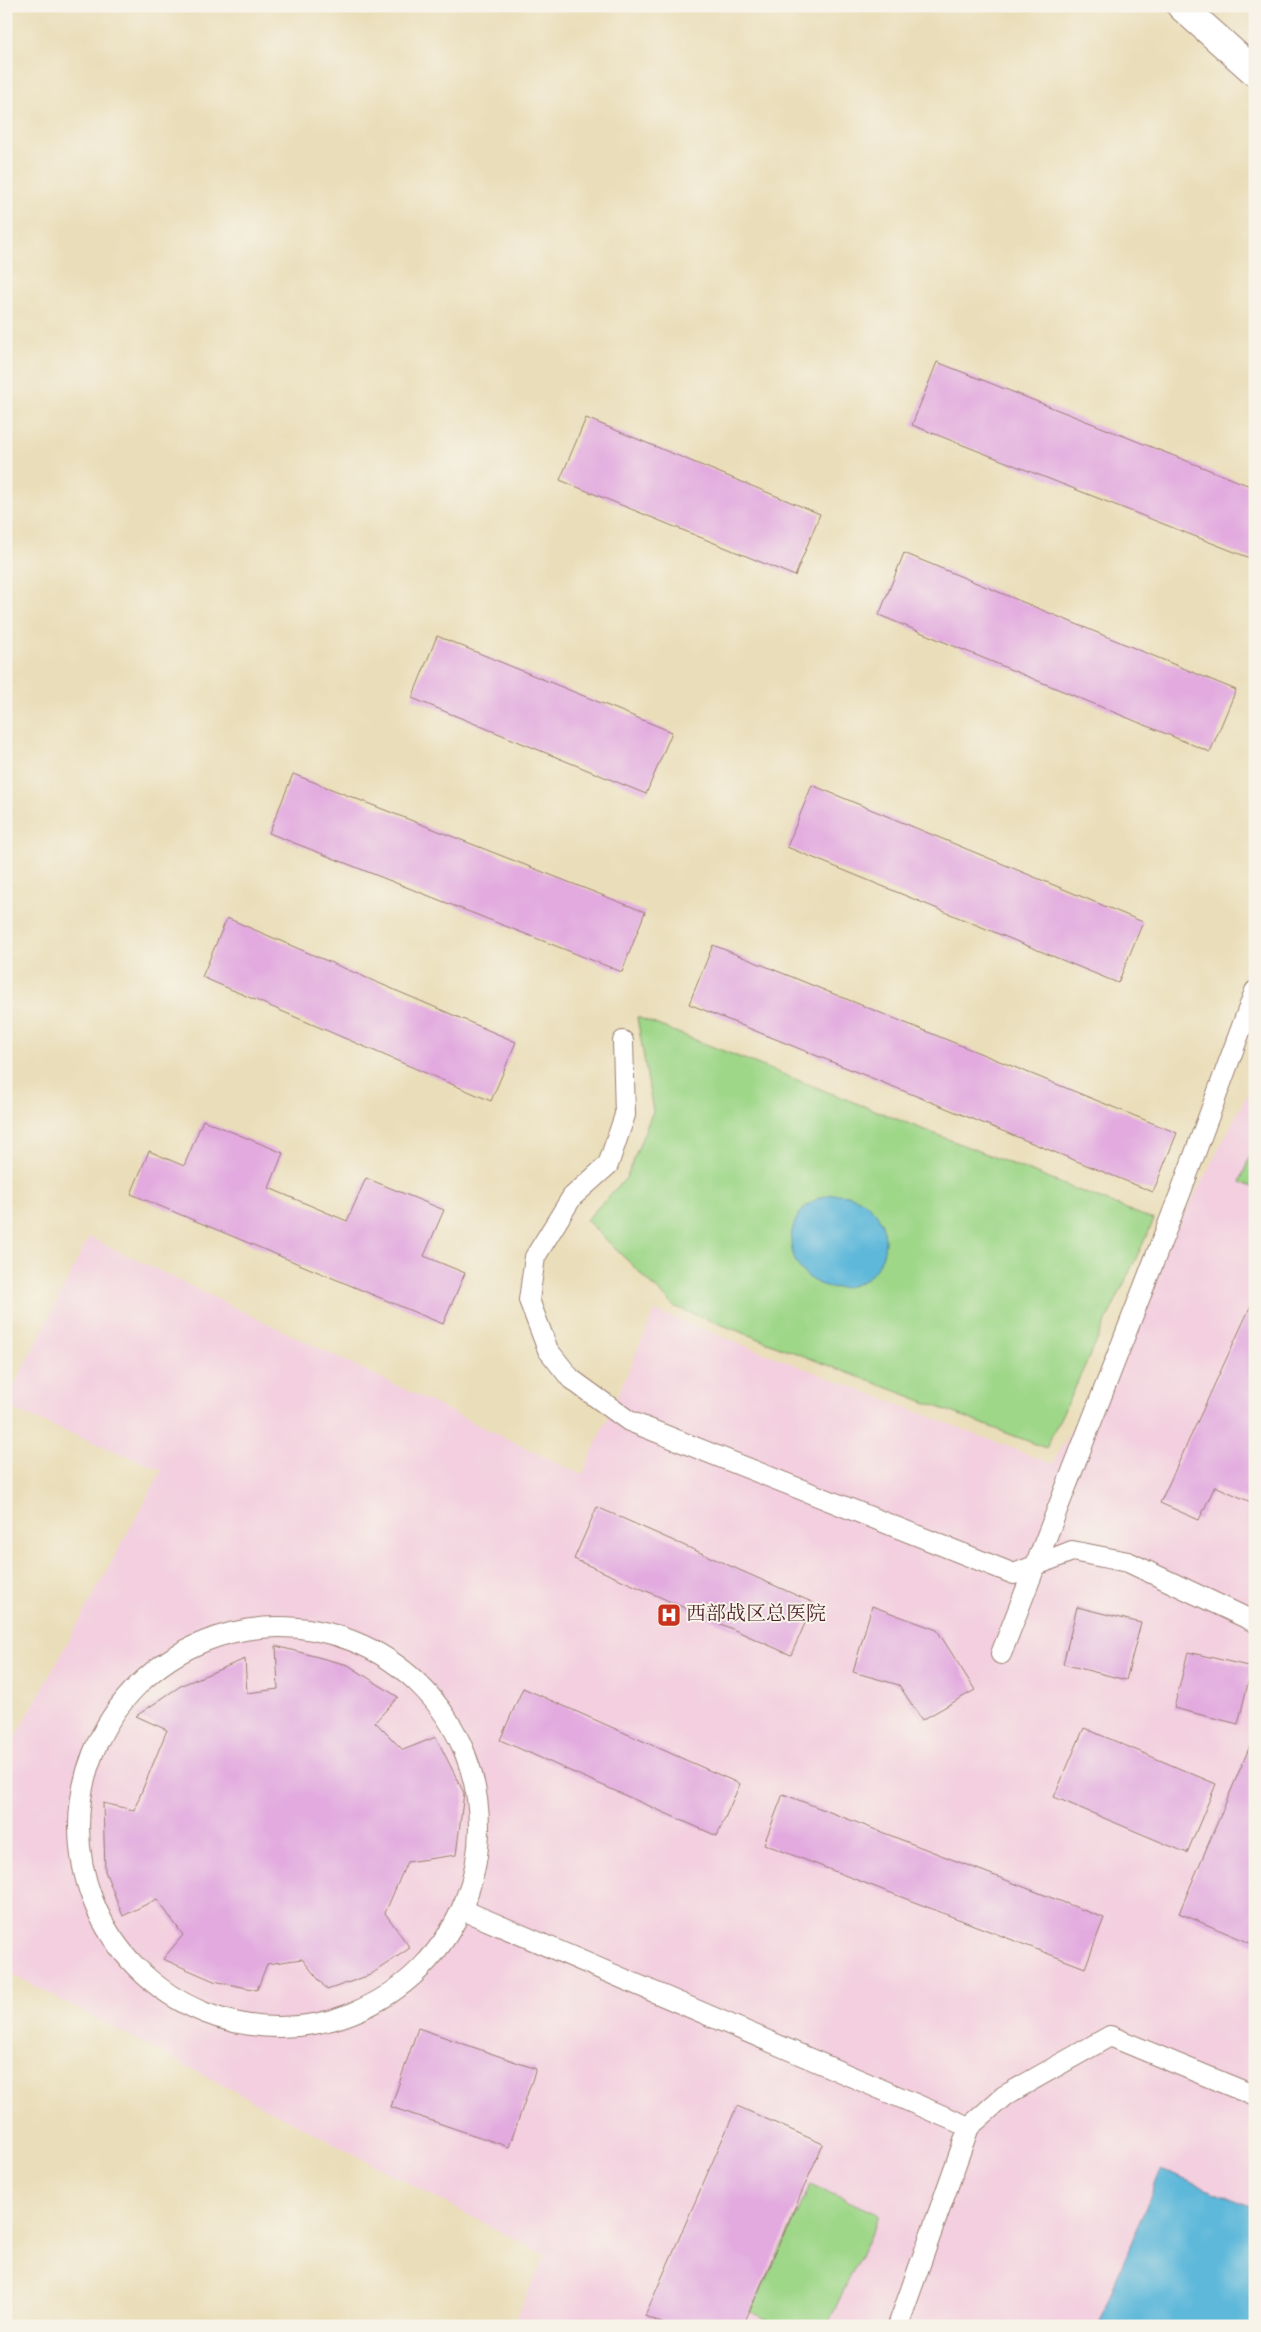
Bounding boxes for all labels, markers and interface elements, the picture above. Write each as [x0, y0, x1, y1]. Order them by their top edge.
hospital icon: 西部战区总医院 [656, 1602, 682, 1628]
place label: 西部战区总医院 [686, 1603, 826, 1625]

